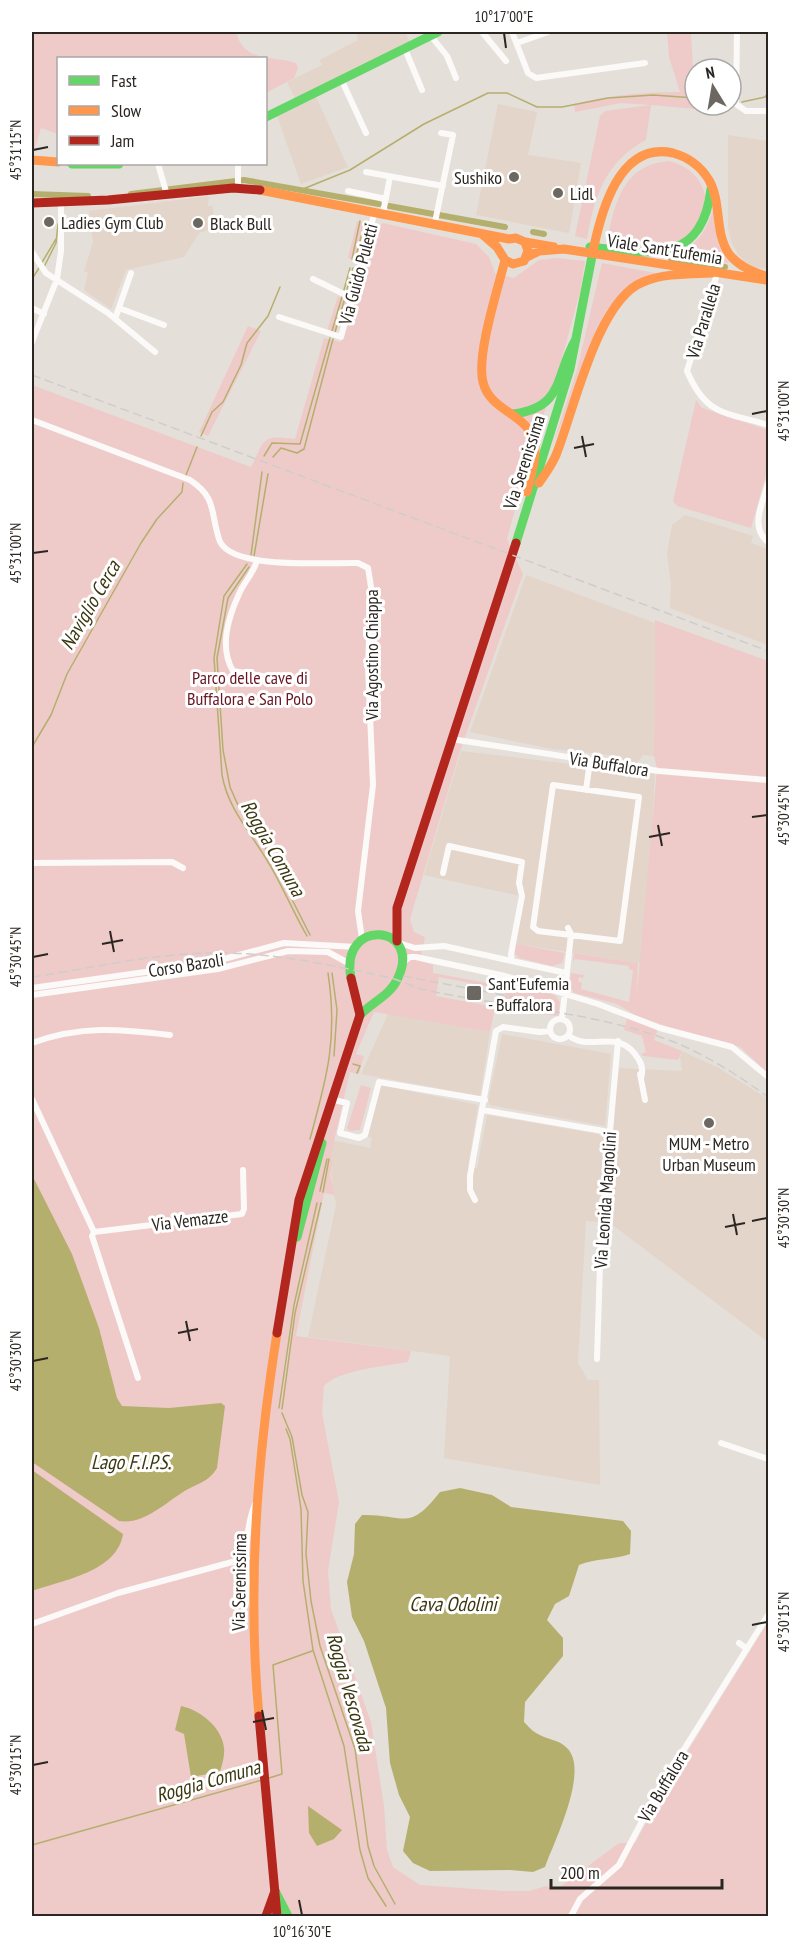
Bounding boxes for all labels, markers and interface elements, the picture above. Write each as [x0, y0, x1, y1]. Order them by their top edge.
text: 10°17'00"E [474, 7, 534, 26]
legend [57, 57, 267, 165]
north arrow [683, 57, 743, 117]
text: N [704, 62, 716, 83]
text: Fast [111, 69, 137, 92]
text: Slow [111, 99, 142, 122]
text: 45°31'15"N [6, 120, 25, 180]
text: Jam [110, 129, 134, 152]
place label: Sushiko [454, 166, 502, 189]
marker: Sushiko [507, 170, 521, 184]
place label: Lidl [570, 182, 594, 205]
marker: Lidl [551, 186, 565, 200]
place label: Ladies Gym Club [61, 211, 164, 234]
place label: Black Bull [210, 212, 272, 235]
marker: Ladies Gym Club [42, 215, 56, 229]
marker: Black Bull [191, 216, 205, 230]
street label: Via Guido Puletti [333, 221, 383, 328]
street label: Viale Sant'Eufemia [605, 228, 724, 269]
street label: Via Parallela [680, 281, 725, 362]
text: 45°31'00"N [774, 381, 793, 441]
street label: Via Serenissima [498, 412, 550, 513]
text: 45°31'00"N [6, 523, 25, 583]
water label: Naviglio Cerca [54, 555, 126, 654]
street label: Via Agostino Chiappa [360, 589, 383, 722]
park label: Parco delle cave di Buffalora e San Polo [187, 666, 313, 710]
street label: Via Buffalora [567, 746, 650, 782]
text: 45°30'45"N [774, 785, 793, 845]
water label: Roggia Comuna [235, 795, 312, 902]
text: 45°30'45"N [6, 927, 25, 987]
street label: Corso Bazoli [147, 948, 225, 982]
place label: Sant'Eufemia - Buffalora [488, 972, 569, 1016]
marker: Sant'Eufemia - Buffalora [465, 984, 483, 1002]
marker: MUM - Metro Urban Museum [702, 1116, 716, 1130]
street label: Via Leonida Magnolini [589, 1131, 621, 1270]
place label: MUM - Metro Urban Museum [662, 1132, 756, 1176]
text: 45°30'30"N [774, 1188, 793, 1248]
street label: Via Vemazze [149, 1204, 230, 1236]
text: 45°30'30"N [6, 1331, 25, 1391]
water label: Lago F.I.P.S. [91, 1449, 172, 1475]
street label: Via Serenissima [227, 1533, 251, 1632]
water label: Cava Odolini [409, 1591, 499, 1617]
text: 45°30'15"N [774, 1592, 793, 1652]
water label: Roggia Vescovada [321, 1630, 380, 1755]
text: 45°30'15"N [6, 1735, 25, 1795]
street label: Via Buffalora [632, 1746, 693, 1827]
water label: Roggia Comuna [153, 1753, 264, 1808]
scale bar [551, 1852, 722, 1890]
text: 200 m [560, 1861, 600, 1884]
text: 10°16'30"E [272, 1922, 332, 1941]

